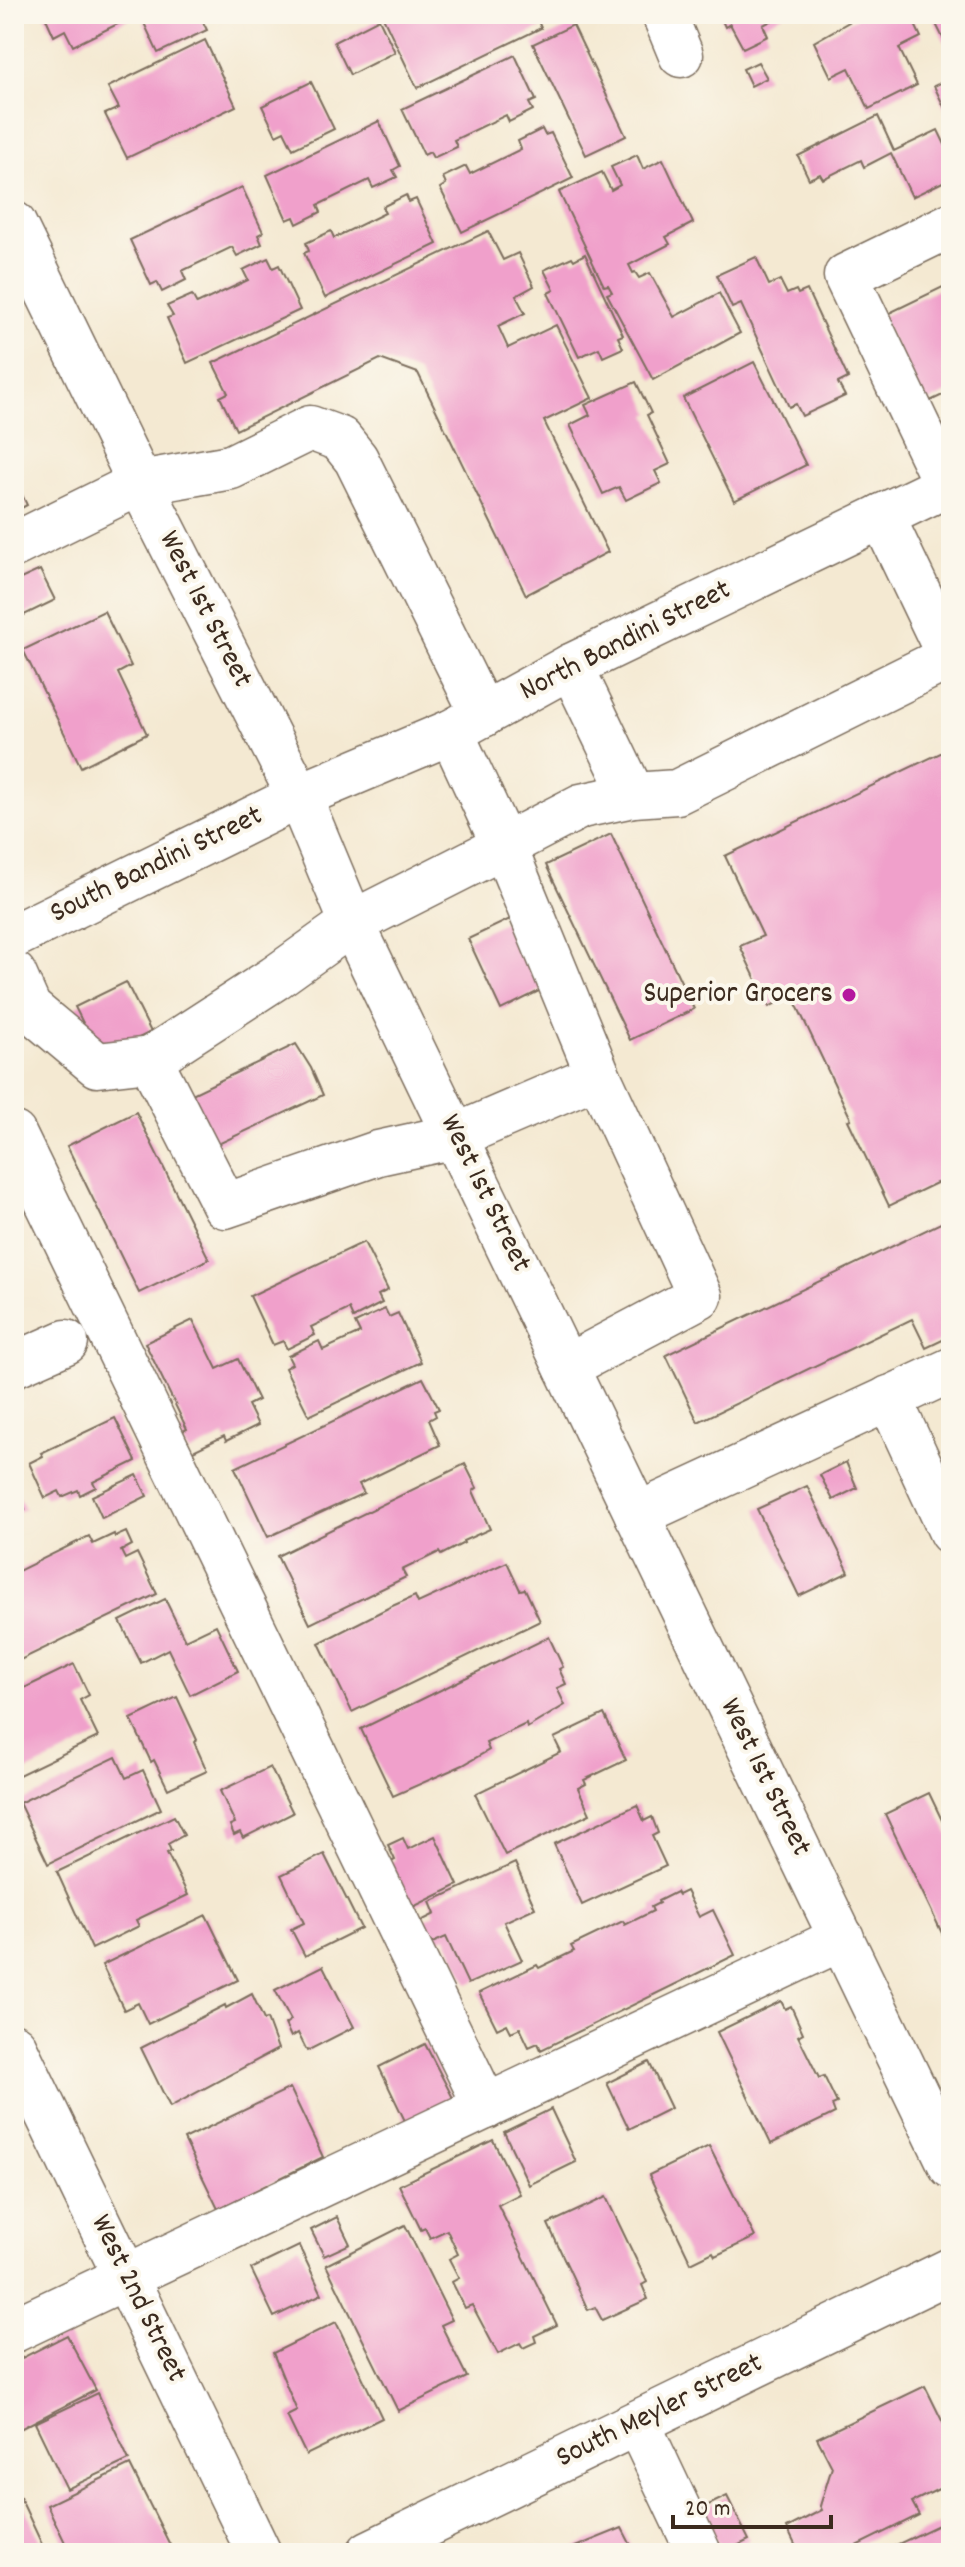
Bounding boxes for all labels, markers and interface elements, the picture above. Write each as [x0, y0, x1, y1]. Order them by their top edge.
street label: West 1st Street [146, 524, 262, 696]
street label: North Bandini Street [513, 570, 739, 714]
street label: South Bandini Street [43, 796, 271, 936]
place label: Superior Grocers [643, 974, 833, 1017]
marker: Superior Grocers [840, 986, 858, 1004]
street label: West 1st Street [427, 1108, 541, 1280]
street label: West 1st Street [707, 1692, 821, 1864]
street label: West 2nd Street [78, 2208, 196, 2390]
street label: South Meyler Street [549, 2343, 771, 2481]
scale bar [673, 2479, 831, 2529]
text: 20 m [685, 2493, 731, 2527]

